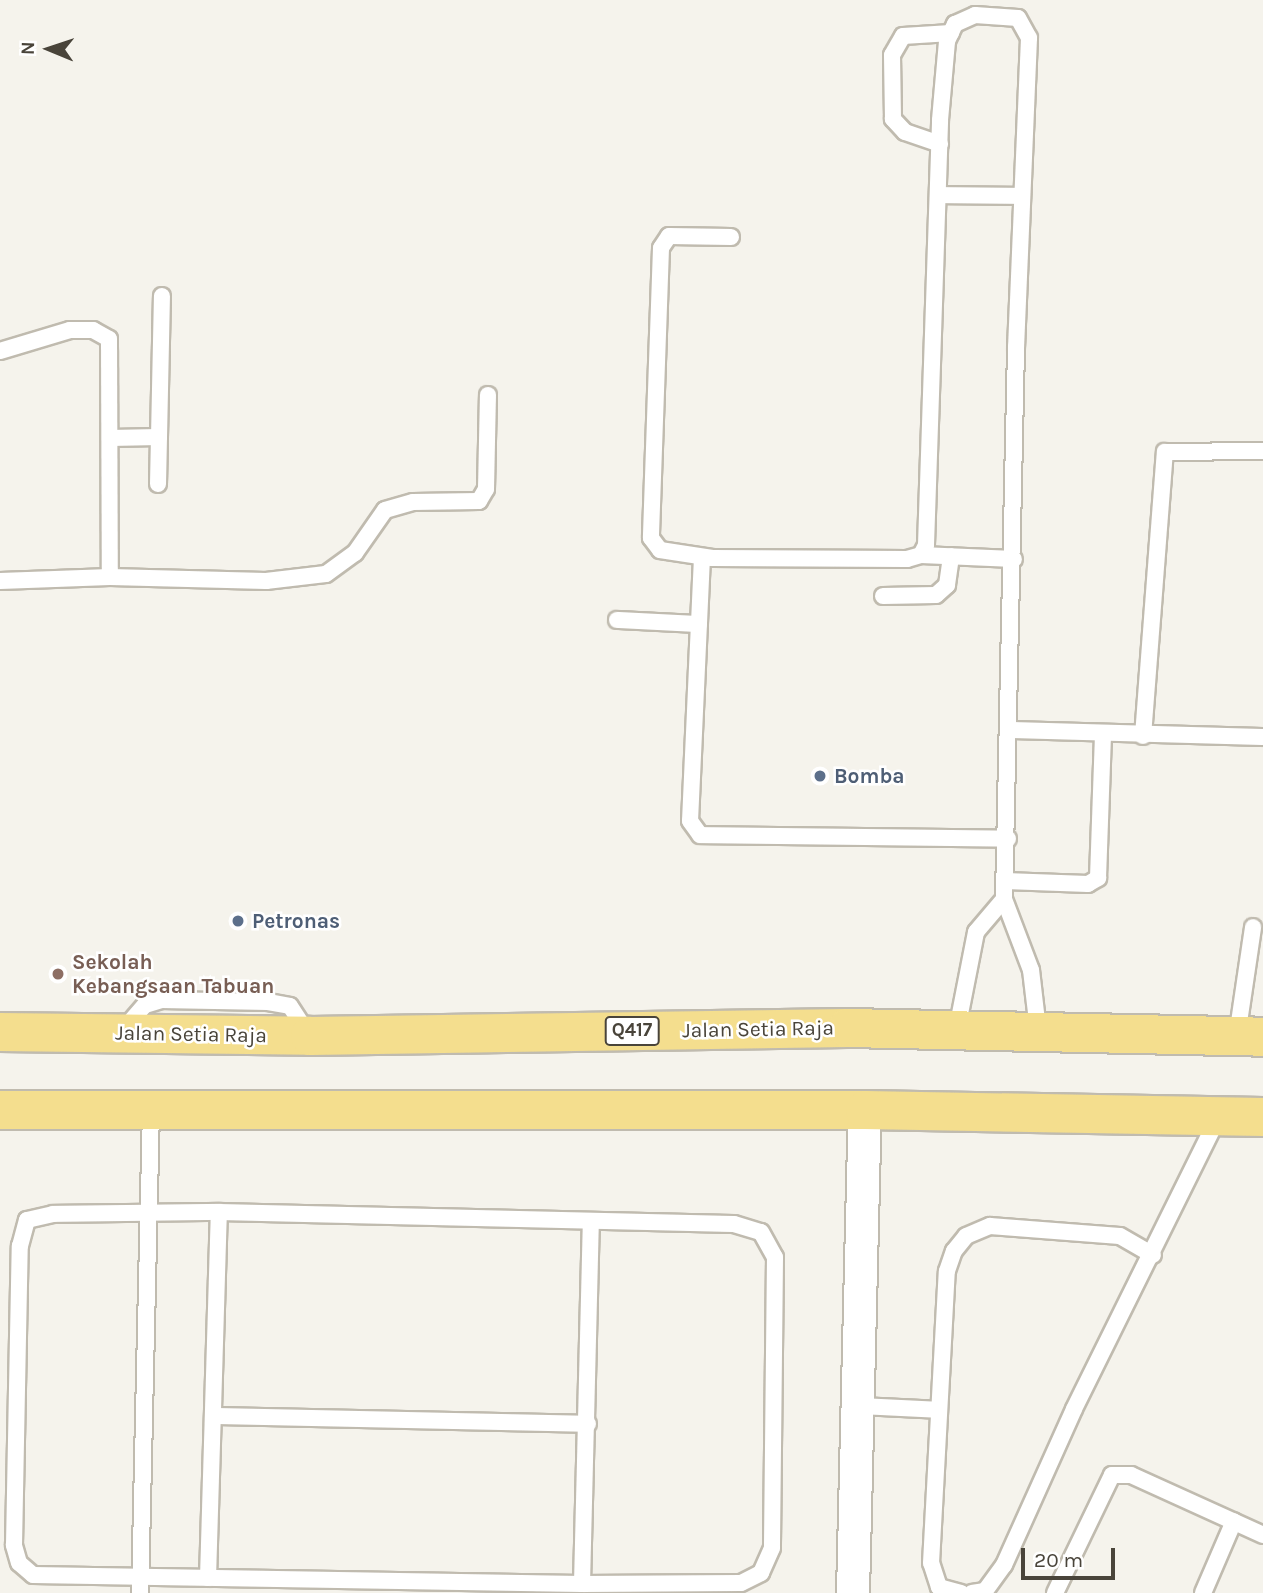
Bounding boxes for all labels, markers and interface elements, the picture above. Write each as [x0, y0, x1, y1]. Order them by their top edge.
north arrow [14, 14, 84, 84]
text: N [17, 41, 39, 55]
place label: Bomba [834, 763, 905, 789]
marker: Bomba [812, 768, 828, 784]
place label: Petronas [252, 908, 340, 934]
marker: Petronas [230, 913, 246, 929]
place label: Sekolah Kebangsaan Tabuan [72, 949, 274, 999]
marker: Sekolah Kebangsaan Tabuan [50, 966, 66, 982]
road number: Q417 [604, 1015, 660, 1046]
street label: Jalan Setia Raja [682, 1015, 834, 1043]
street label: Jalan Setia Raja [115, 1020, 267, 1048]
scale bar [1025, 1534, 1120, 1578]
text: 20 m [1034, 1548, 1083, 1572]

